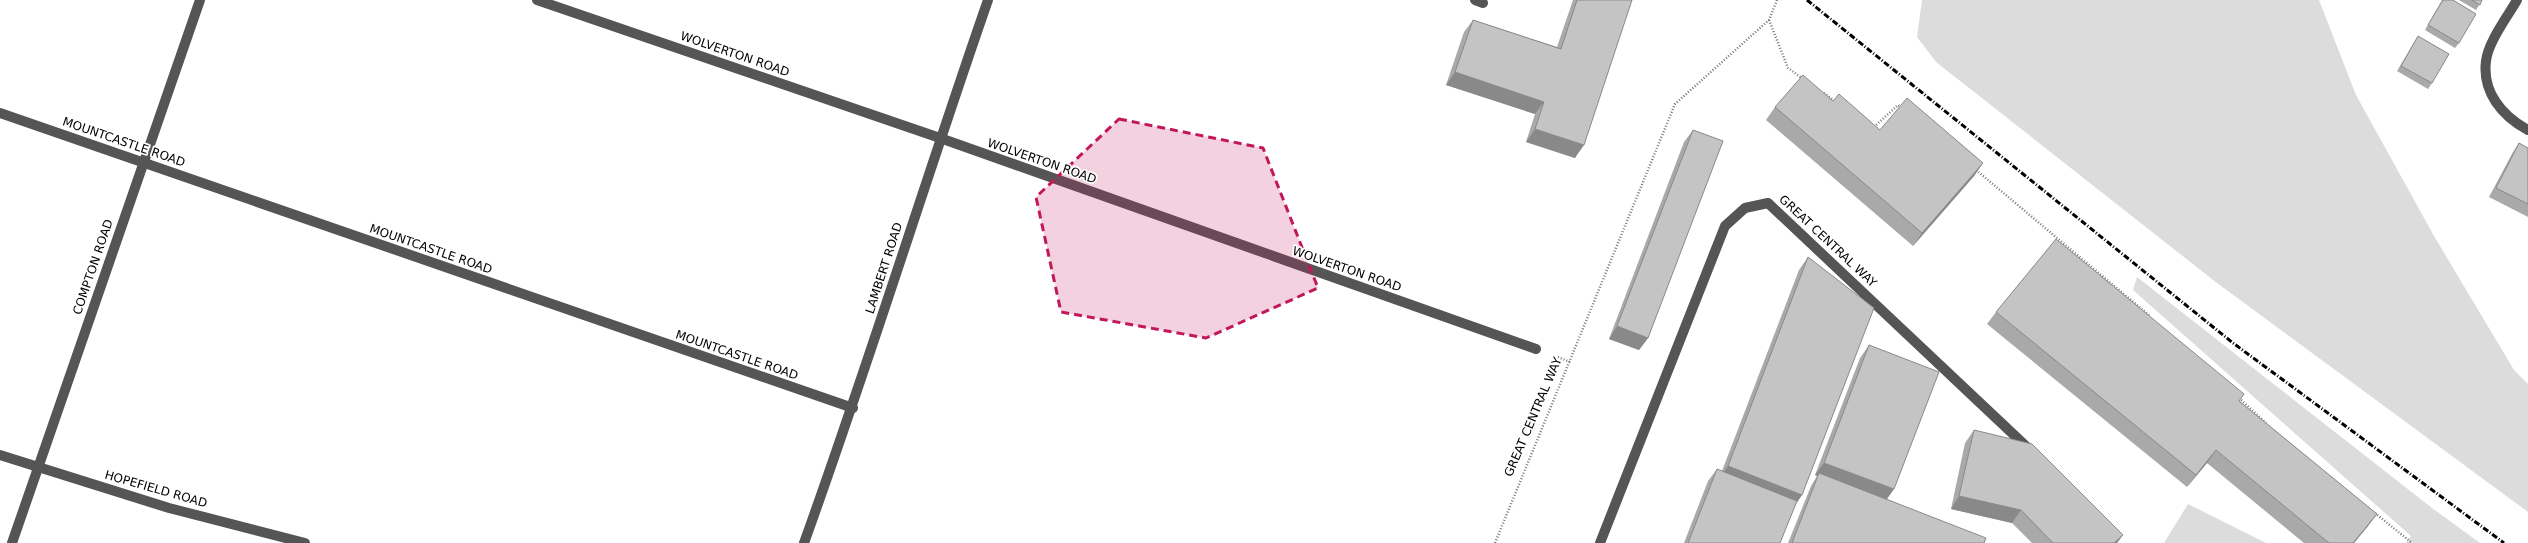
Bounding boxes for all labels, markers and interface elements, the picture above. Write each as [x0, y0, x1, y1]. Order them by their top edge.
street label: WOLVERTON ROAD [679, 29, 791, 79]
street label: MOUNTCASTLE ROAD [61, 114, 187, 170]
street label: WOLVERTON ROAD [986, 136, 1098, 186]
street label: GREAT CENTRAL WAY [1776, 192, 1880, 290]
street label: COMPTON ROAD [70, 217, 116, 317]
street label: MOUNTCASTLE ROAD [368, 221, 494, 277]
street label: LAMBERT ROAD [863, 221, 905, 315]
street label: WOLVERTON ROAD [1291, 244, 1403, 294]
street label: MOUNTCASTLE ROAD [674, 327, 800, 383]
street label: GREAT CENTRAL WAY [1501, 355, 1565, 479]
street label: HOPEFIELD ROAD [103, 468, 209, 510]

